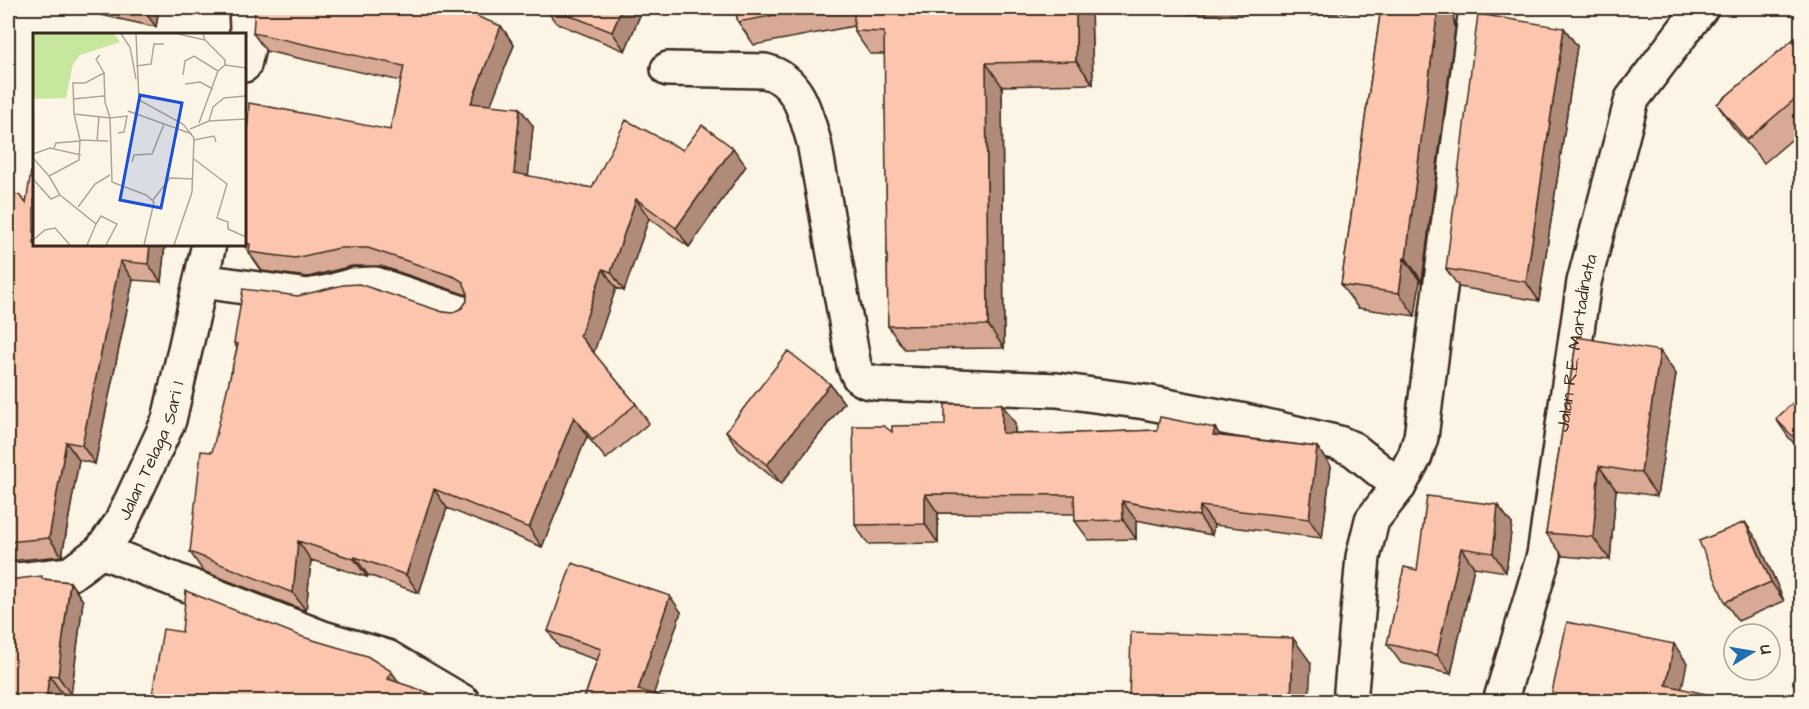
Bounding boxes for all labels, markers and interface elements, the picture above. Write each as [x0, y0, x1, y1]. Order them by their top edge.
inset map [33, 33, 246, 246]
street label: Jalan R.E. Martadinata [1550, 251, 1604, 434]
street label: Jalan Telaga Sari 1 [112, 379, 190, 525]
north arrow [1722, 622, 1782, 682]
text: U [1754, 643, 1777, 656]

